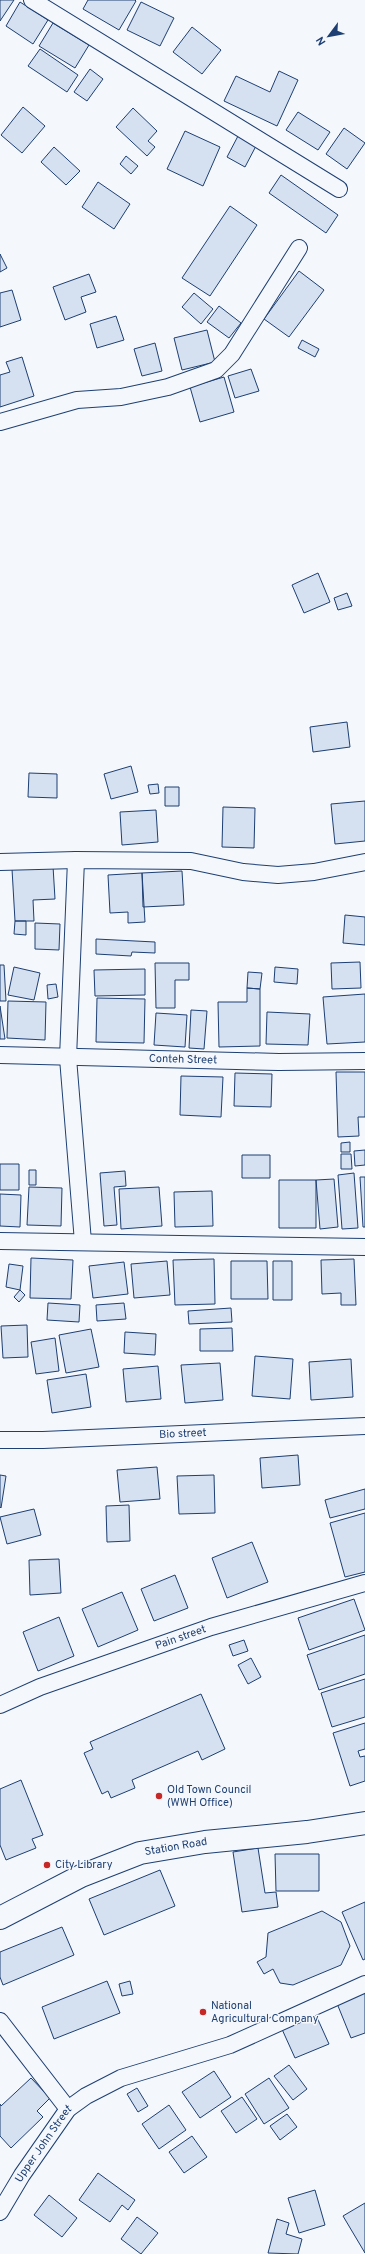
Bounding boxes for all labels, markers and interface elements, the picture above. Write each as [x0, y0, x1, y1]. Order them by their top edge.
north arrow [309, 16, 349, 56]
text: N [313, 34, 329, 48]
street label: Conteh Street [149, 1052, 217, 1067]
street label: Bio street [159, 1426, 207, 1442]
street label: Pain street [153, 1622, 208, 1653]
place label: Old Town Council (WWH Office) [167, 1783, 251, 1810]
marker: Old Town Council (WWH Office) [154, 1791, 164, 1801]
street label: Station Road [144, 1835, 208, 1859]
place label: City Library [55, 1858, 113, 1872]
marker: City Library [42, 1860, 52, 1870]
place label: National Agricultural Company [211, 1999, 319, 2026]
marker: National Agricultural Company [198, 2007, 208, 2017]
street label: Upper John Street [12, 2102, 74, 2185]

